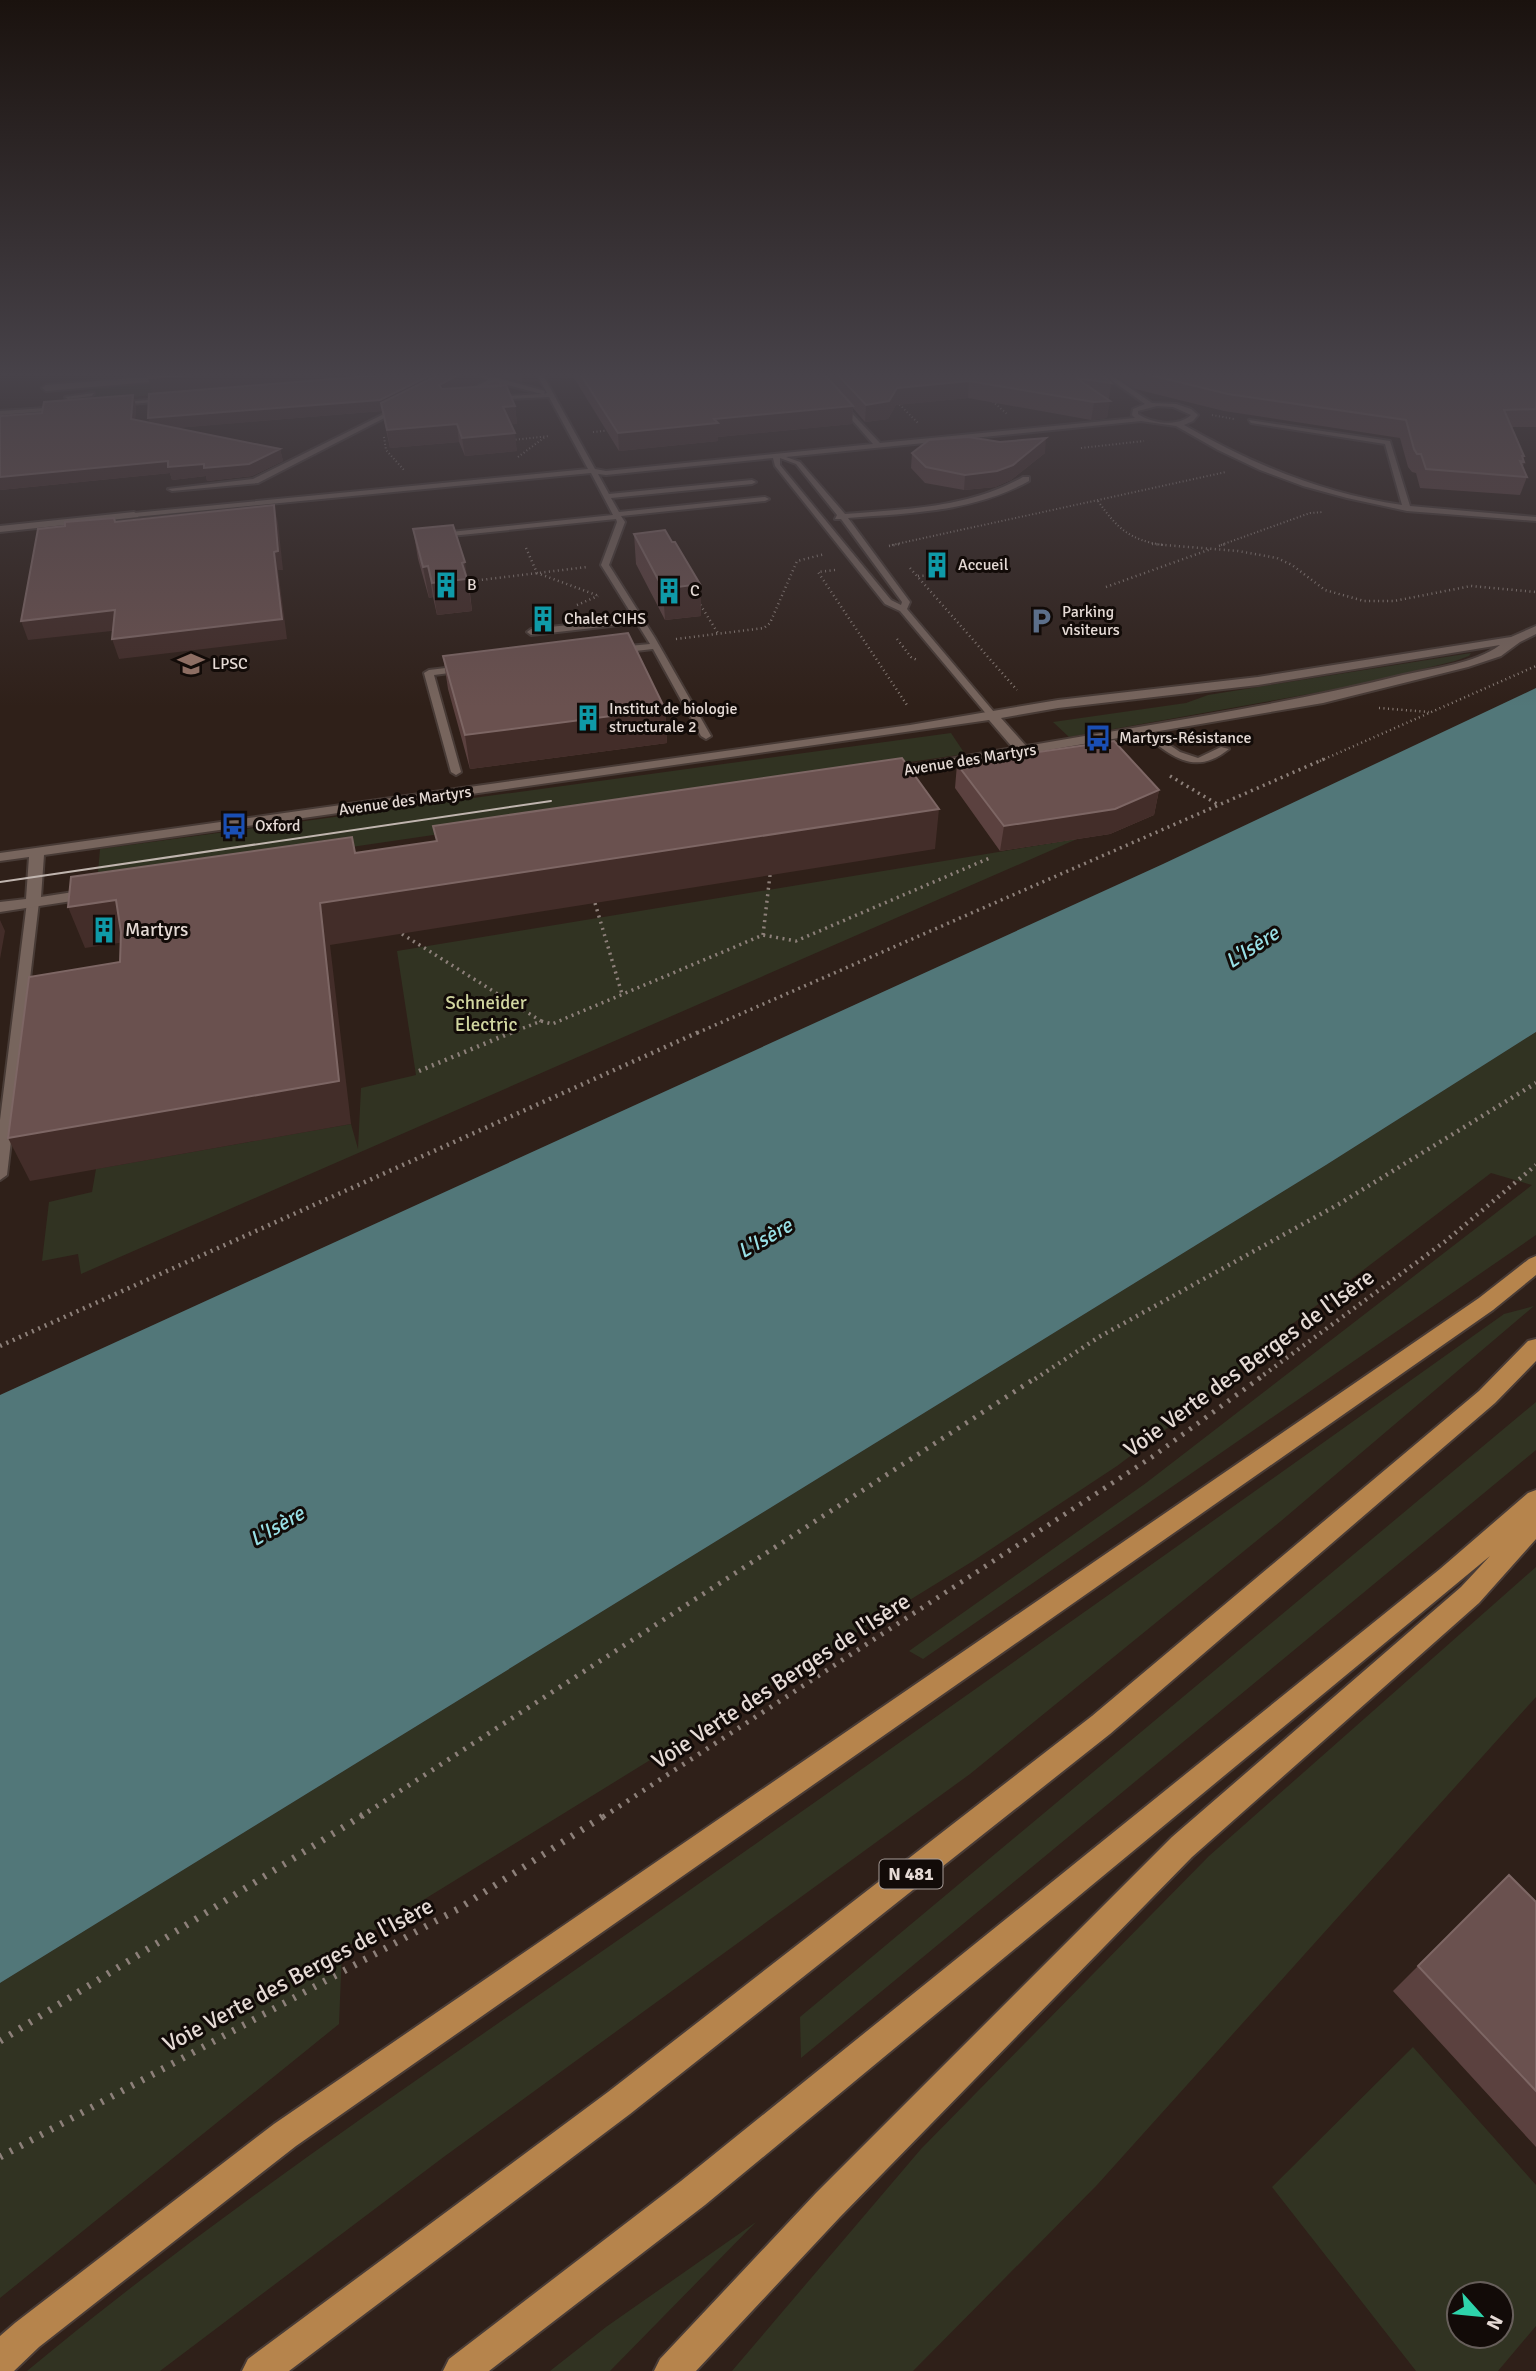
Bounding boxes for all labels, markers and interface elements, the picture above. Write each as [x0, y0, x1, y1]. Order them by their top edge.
building icon: Accueil [922, 550, 952, 580]
place label: Accueil [958, 555, 1009, 575]
building icon: B [431, 570, 461, 600]
place label: B [467, 575, 477, 595]
building icon: C [654, 576, 684, 606]
place label: C [690, 581, 700, 601]
place label: Parking visiteurs [1062, 602, 1120, 640]
building icon: Chalet CIHS [528, 604, 558, 634]
parking icon: Parking visiteurs [1026, 606, 1056, 636]
place label: Chalet CIHS [564, 609, 646, 629]
school or university icon: LPSC [176, 649, 206, 679]
place label: LPSC [212, 654, 248, 674]
place label: Institut de biologie structurale 2 [609, 699, 738, 737]
building icon: Institut de biologie structurale 2 [573, 703, 603, 733]
bus stop icon: Martyrs-Résistance [1083, 723, 1113, 753]
place label: Martyrs-Résistance [1119, 728, 1252, 748]
street label: Avenue des Martyrs [902, 740, 1038, 780]
street label: Avenue des Martyrs [337, 782, 473, 820]
bus stop icon: Oxford [219, 811, 249, 841]
place label: Oxford [255, 816, 301, 836]
building icon: Martyrs [89, 915, 119, 945]
place label: Martyrs [125, 918, 188, 942]
water label: L'Isère [1220, 919, 1285, 974]
park label: Schneider Electric [445, 991, 527, 1037]
water label: L'Isère [733, 1211, 798, 1264]
street label: Voie Verte des Berges de l'Isère [1118, 1262, 1380, 1464]
water label: L'Isère [245, 1499, 310, 1552]
street label: Voie Verte des Berges de l'Isère [646, 1586, 916, 1776]
road number: N 481 [880, 1860, 942, 1888]
street label: Voie Verte des Berges de l'Isère [158, 1891, 438, 2059]
north arrow [1445, 2280, 1515, 2350]
text: N [1481, 2311, 1508, 2334]

